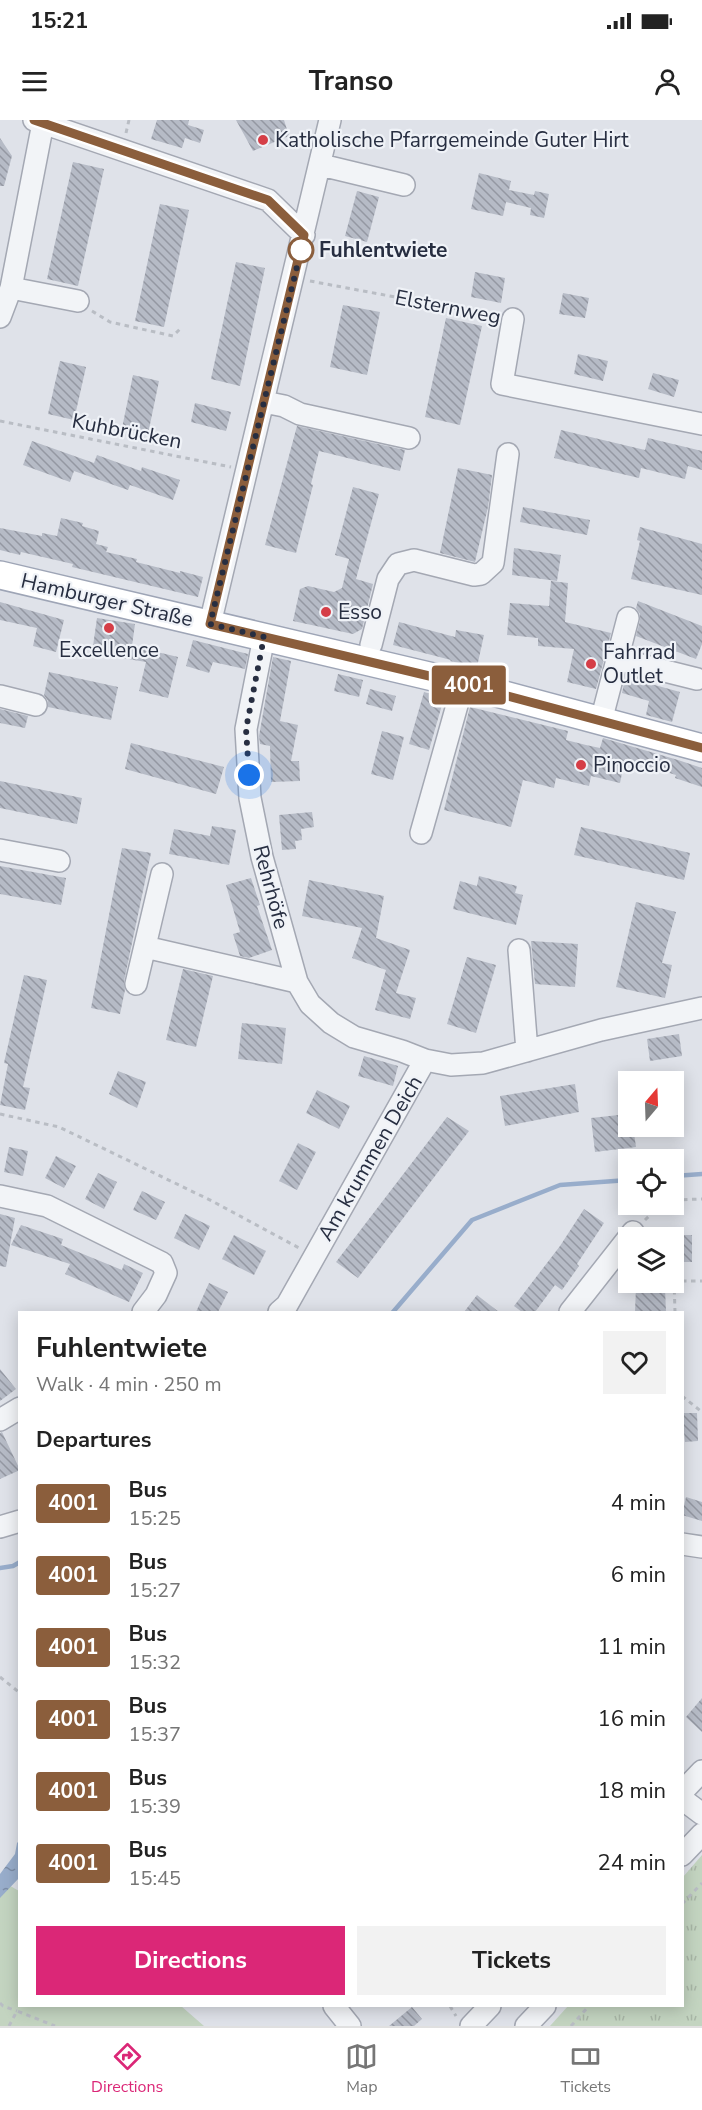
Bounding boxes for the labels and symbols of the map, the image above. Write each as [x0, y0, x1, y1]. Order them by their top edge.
place label: Katholische Pfarrgemeinde Guter Hirt [275, 126, 629, 154]
marker: Katholische Pfarrgemeinde Guter Hirt [256, 133, 270, 147]
place label: Fuhlentwiete [319, 236, 447, 264]
marker: Fuhlentwiete [288, 237, 314, 263]
street label: Elsternweg [393, 283, 503, 331]
street label: Kuhbrücken [70, 407, 184, 455]
street label: Hamburger Straße [18, 567, 196, 633]
place label: Esso [338, 598, 382, 626]
marker: Esso [319, 605, 333, 619]
marker: Excellence [102, 621, 116, 635]
place label: Excellence [59, 636, 159, 664]
place label: Fahrrad Outlet [603, 638, 675, 690]
marker: Fahrrad Outlet [584, 657, 598, 671]
line badge: 4001 [427, 666, 511, 704]
place label: Pinoccio [593, 751, 671, 779]
marker: Pinoccio [574, 758, 588, 772]
your location [234, 760, 264, 790]
street label: Rehrhöfe [246, 842, 296, 932]
street label: Am krummen Deich [311, 1070, 429, 1246]
north arrow [618, 1071, 684, 1137]

